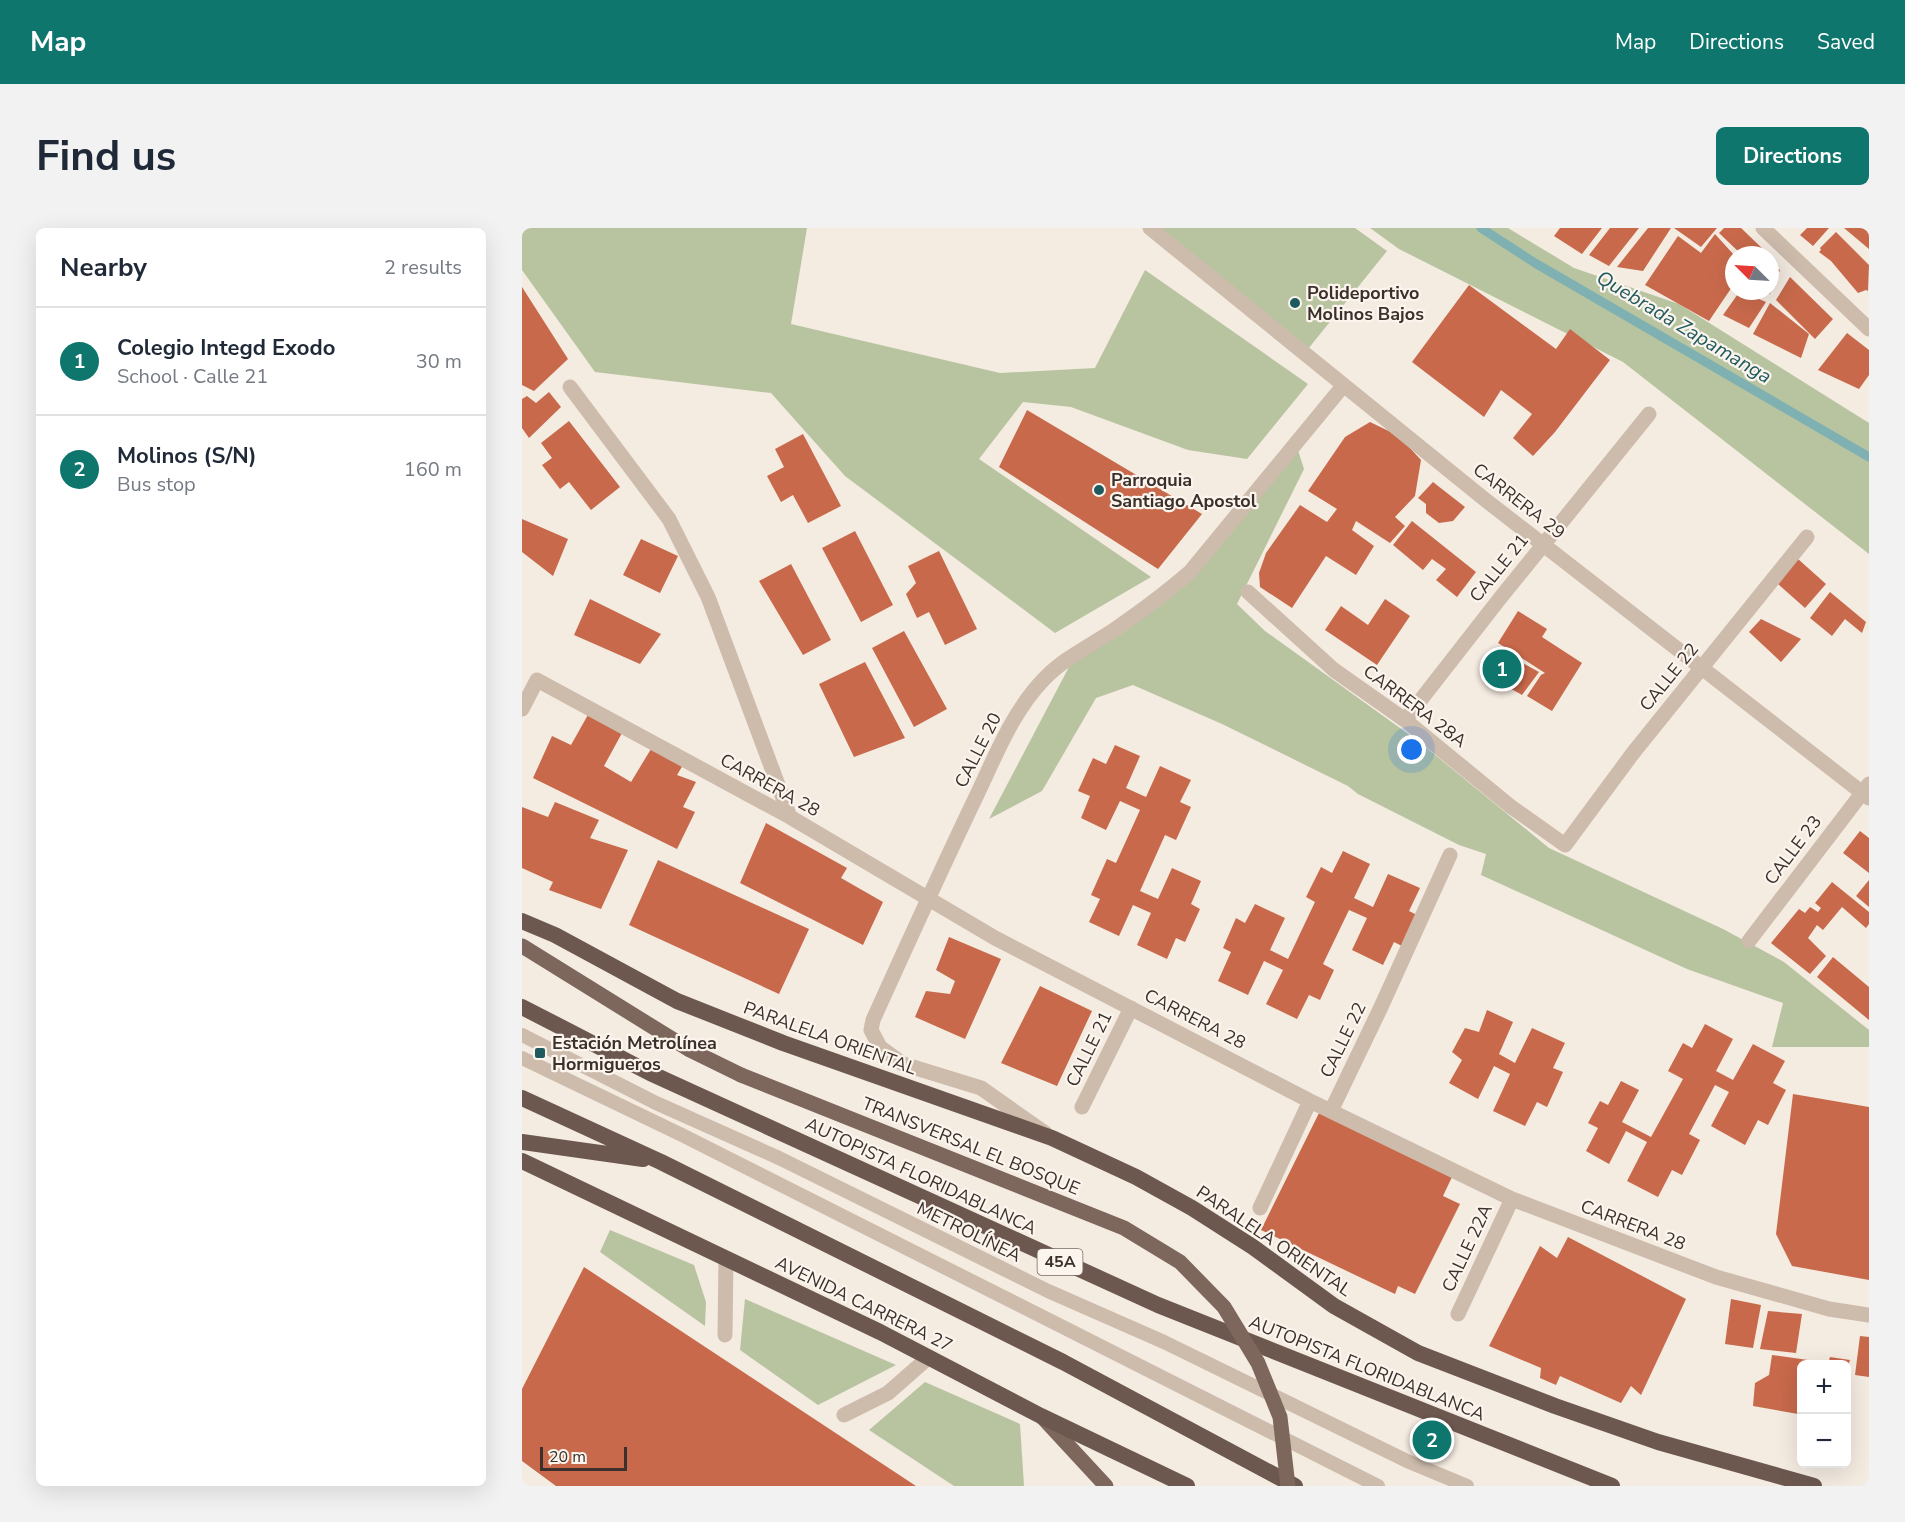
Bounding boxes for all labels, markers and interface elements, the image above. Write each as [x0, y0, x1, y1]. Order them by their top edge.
text: Map [30, 23, 86, 61]
text: Map [1615, 28, 1656, 56]
text: Directions [1689, 28, 1784, 56]
text: Saved [1817, 28, 1875, 56]
button: Directions [1716, 127, 1869, 185]
text: Find us [36, 128, 176, 185]
north arrow [1725, 246, 1779, 300]
text: Nearby [60, 250, 147, 285]
text: 2 results [384, 254, 462, 281]
water label: Quebrada Zapamanga [1591, 264, 1777, 390]
place label: Polideportivo Molinos Bajos [1307, 281, 1424, 326]
marker: Polideportivo Molinos Bajos [1288, 296, 1302, 310]
text: Colegio Integd Exodo [117, 333, 335, 363]
text: 1 [74, 348, 86, 375]
text: 30 m [416, 348, 462, 375]
text: School · Calle 21 [117, 363, 268, 390]
text: Molinos (S/N) [117, 441, 257, 471]
text: 2 [74, 456, 86, 483]
text: 160 m [404, 456, 462, 483]
street label: CARRERA 29 [1468, 457, 1570, 545]
place label: Parroquia Santiago Apostol [1111, 468, 1257, 513]
text: Bus stop [117, 471, 196, 498]
marker: Parroquia Santiago Apostol [1092, 483, 1106, 497]
street label: CALLE 21 [1464, 529, 1534, 607]
street label: CALLE 22 [1634, 638, 1704, 716]
pin: 1 [1482, 646, 1522, 692]
street label: CARRERA 28A [1358, 659, 1472, 753]
street label: CALLE 20 [949, 708, 1007, 792]
your location [1397, 735, 1426, 764]
street label: CARRERA 28 [716, 748, 824, 822]
street label: CALLE 23 [1759, 810, 1827, 890]
street label: CARRERA 28 [1140, 983, 1250, 1055]
street label: PARALELA ORIENTAL [740, 996, 920, 1081]
street label: CALLE 22 [1314, 998, 1372, 1082]
street label: CALLE 21 [1060, 1007, 1118, 1091]
place label: Estación Metrolínea Hormigueros [552, 1031, 717, 1076]
marker: Estación Metrolínea Hormigueros [533, 1046, 547, 1060]
street label: TRANSVERSAL EL BOSQUE [859, 1091, 1083, 1201]
street label: AUTOPISTA FLORIDABLANCA [801, 1112, 1041, 1240]
street label: PARALELA ORIENTAL [1192, 1180, 1356, 1302]
street label: CARRERA 28 [1577, 1194, 1689, 1256]
street label: METROLÍNEA [913, 1196, 1025, 1268]
street label: CALLE 22A [1436, 1200, 1498, 1296]
road number: 45A [1038, 1249, 1082, 1275]
street label: AVENIDA CARRERA 27 [771, 1251, 957, 1357]
street label: AUTOPISTA FLORIDABLANCA [1245, 1310, 1489, 1426]
map controls [1797, 1360, 1851, 1468]
button: + [1797, 1360, 1851, 1414]
button: − [1797, 1414, 1851, 1468]
pin: 2 [1412, 1418, 1452, 1462]
scale bar [540, 1444, 627, 1472]
text: 20 m [549, 1446, 586, 1468]

